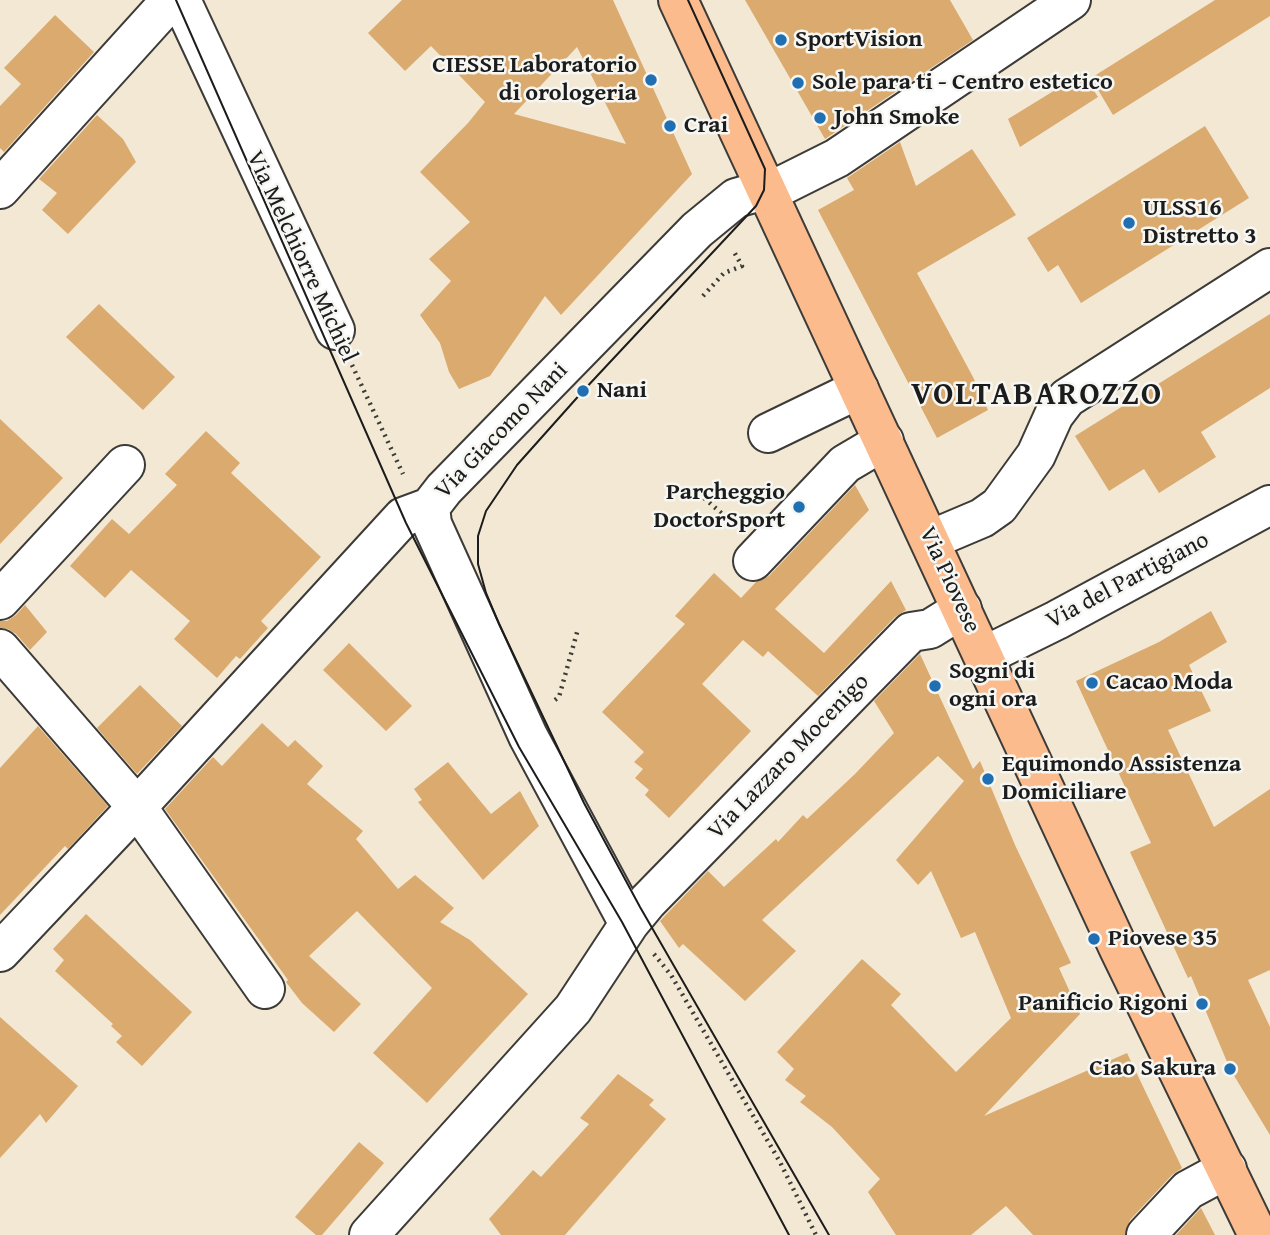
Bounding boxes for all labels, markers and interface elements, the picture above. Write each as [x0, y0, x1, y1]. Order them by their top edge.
place label: SportVision [795, 26, 922, 54]
marker: SportVision [773, 32, 789, 48]
place label: CIESSE Laboratorio di orologeria [432, 52, 637, 108]
place label: Sole para ti - Centro estetico [812, 69, 1113, 97]
marker: CIESSE Laboratorio di orologeria [643, 72, 659, 88]
marker: Sole para ti - Centro estetico [790, 75, 806, 91]
place label: John Smoke [834, 104, 960, 132]
marker: John Smoke [812, 110, 828, 126]
place label: Crai [684, 112, 728, 140]
marker: Crai [662, 118, 678, 134]
street label: Via Melchiorre Michiel [239, 147, 363, 367]
place label: ULSS16 Distretto 3 [1143, 195, 1257, 251]
marker: ULSS16 Distretto 3 [1121, 215, 1137, 231]
street label: Via Giacomo Nani [430, 357, 574, 505]
place label: Nani [597, 377, 647, 405]
district label: VOLTABAROZZO [912, 377, 1162, 415]
marker: Nani [575, 383, 591, 399]
place label: Parcheggio DoctorSport [654, 479, 785, 535]
marker: Parcheggio DoctorSport [791, 499, 807, 515]
street label: Via Piovese [912, 522, 986, 638]
street label: Via del Partigiano [1042, 526, 1214, 636]
place label: Sogni di ogni ora [949, 658, 1037, 714]
street label: Via Lazzaro Mocenigo [702, 668, 876, 846]
place label: Cacao Moda [1106, 669, 1233, 697]
marker: Cacao Moda [1084, 675, 1100, 691]
marker: Sogni di ogni ora [927, 678, 943, 694]
place label: Equimondo Assistenza Domiciliare [1002, 751, 1241, 807]
marker: Equimondo Assistenza Domiciliare [980, 771, 996, 787]
place label: Piovese 35 [1108, 925, 1217, 953]
marker: Piovese 35 [1086, 931, 1102, 947]
place label: Panificio Rigoni [1018, 990, 1188, 1018]
marker: Panificio Rigoni [1194, 996, 1210, 1012]
place label: Ciao Sakura [1089, 1055, 1216, 1083]
marker: Ciao Sakura [1222, 1061, 1238, 1077]

